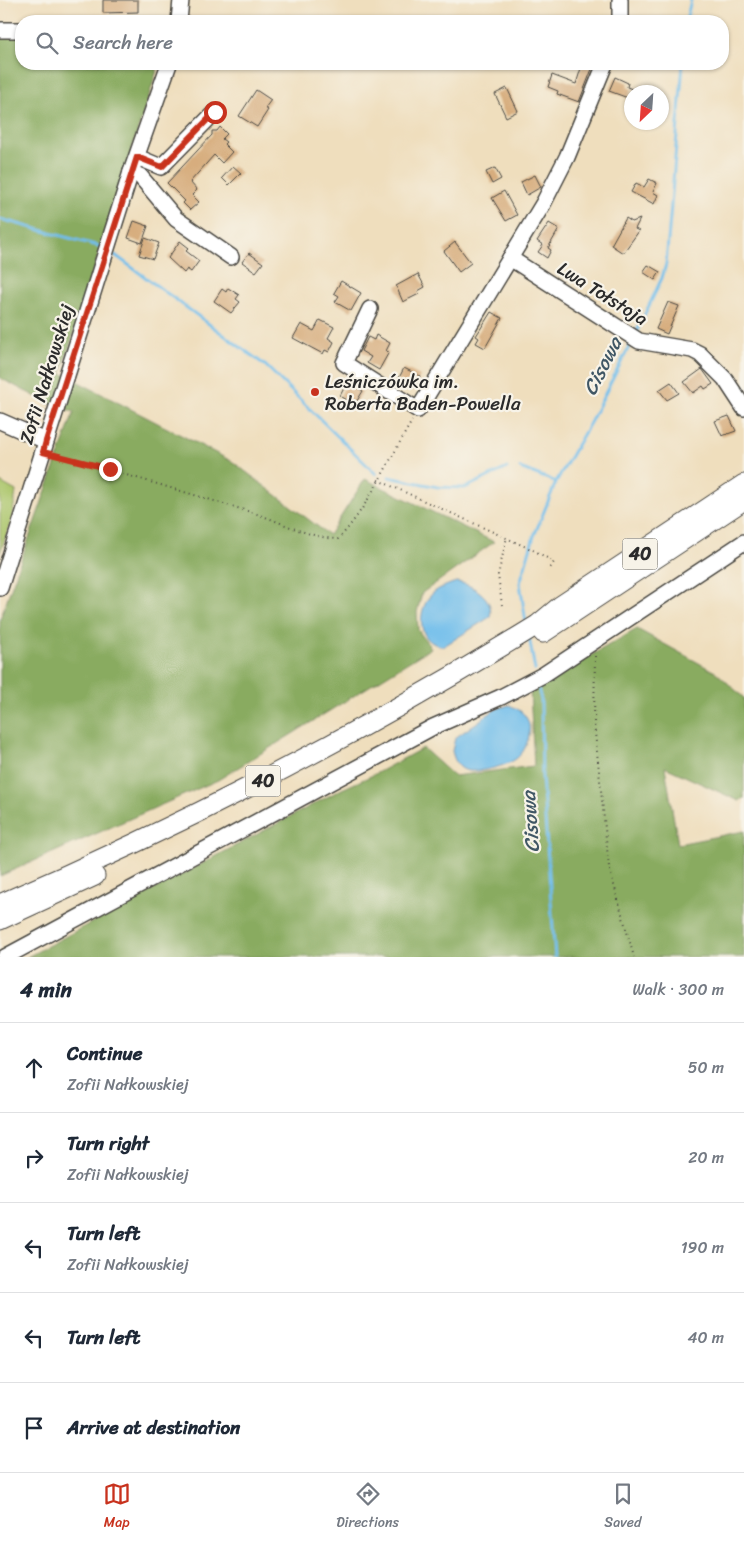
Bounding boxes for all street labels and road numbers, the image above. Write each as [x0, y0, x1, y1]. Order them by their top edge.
street label: Lwa Tołstoja [551, 252, 655, 335]
street label: Zofii Nałkowskiej [10, 299, 84, 448]
road number: 40 [622, 538, 658, 570]
road number: 40 [246, 766, 280, 796]

